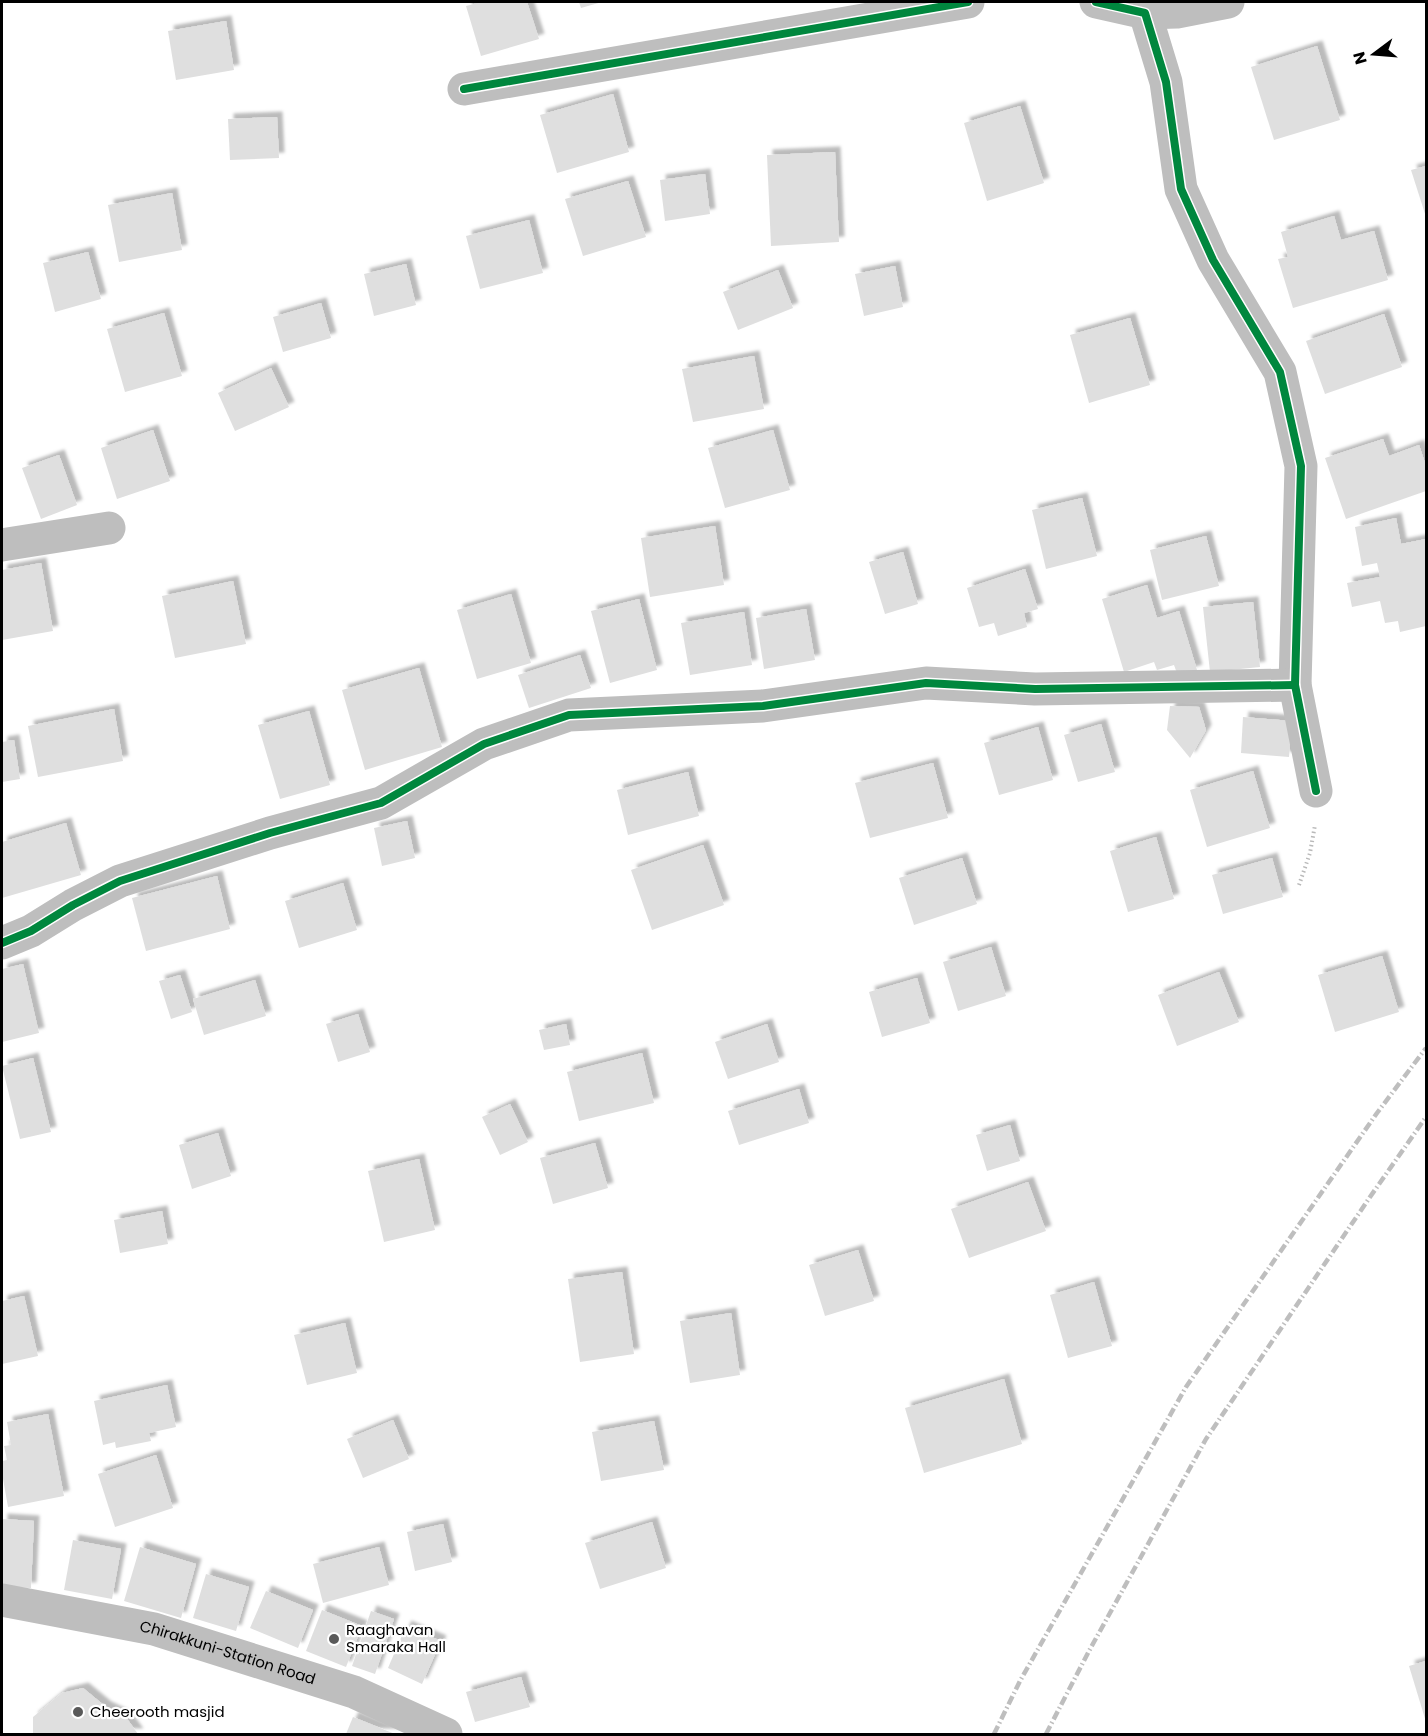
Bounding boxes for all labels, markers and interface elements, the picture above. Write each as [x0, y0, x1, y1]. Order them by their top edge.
north arrow [1344, 24, 1404, 84]
text: N [1347, 49, 1373, 67]
street label: Chirakkuni-Station Road [138, 1616, 318, 1689]
place label: Raaghavan Smaraka Hall [346, 1619, 446, 1657]
marker: Raaghavan Smaraka Hall [327, 1632, 341, 1646]
place label: Cheerooth masjid [90, 1701, 225, 1722]
marker: Cheerooth masjid [71, 1705, 85, 1719]

